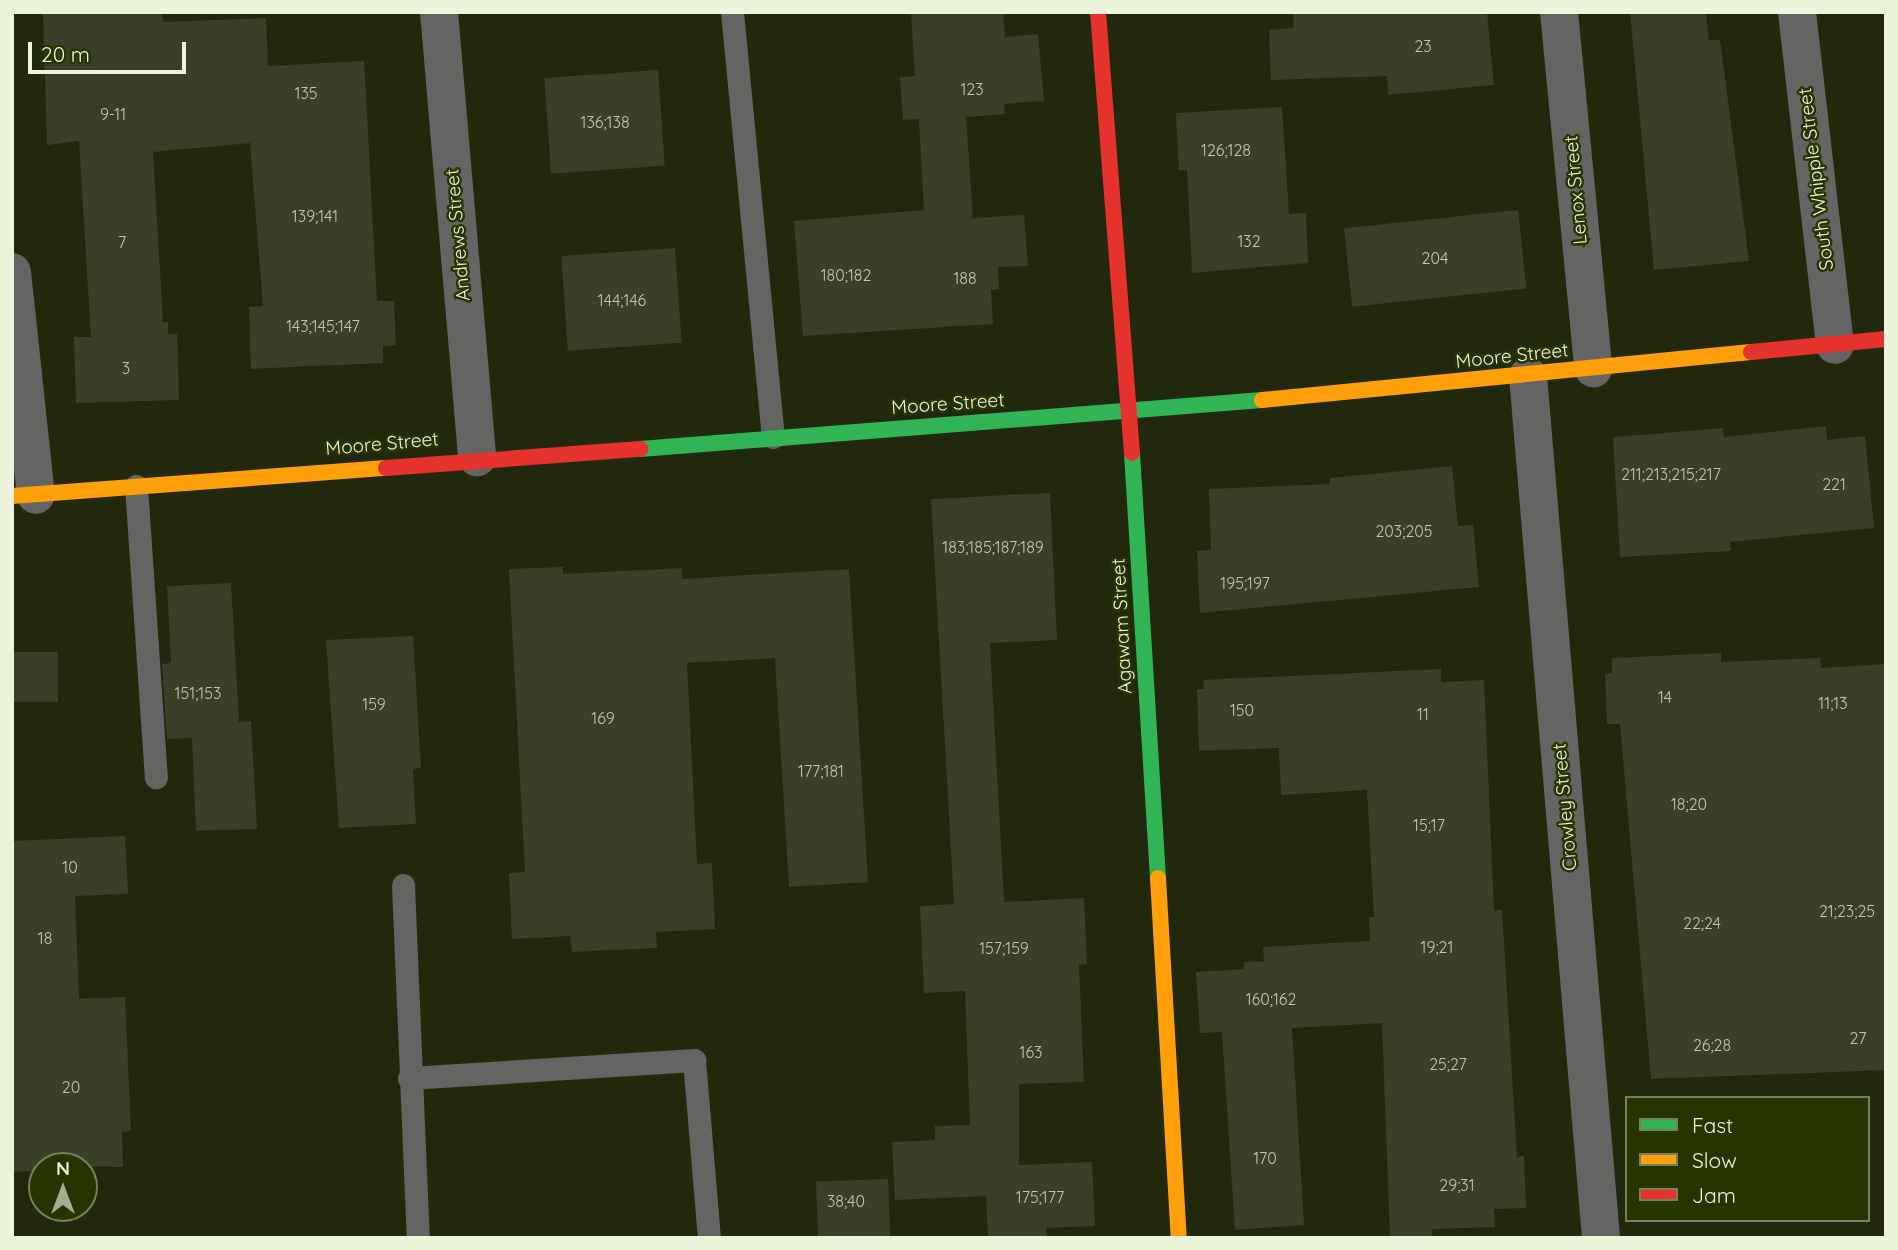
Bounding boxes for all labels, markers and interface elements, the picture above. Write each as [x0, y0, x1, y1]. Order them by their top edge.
scale bar [32, 28, 189, 72]
house number: 23 [1414, 36, 1432, 56]
text: 20 m [41, 41, 90, 67]
house number: 123 [960, 79, 984, 99]
house number: 135 [294, 83, 318, 103]
street label: South Whipple Street [1793, 86, 1839, 272]
house number: 9-11 [100, 104, 126, 124]
house number: 136;138 [580, 112, 630, 132]
street label: Lenox Street [1560, 135, 1592, 245]
house number: 126;128 [1201, 140, 1251, 160]
street label: Andrews Street [441, 168, 475, 302]
house number: 139;141 [292, 206, 338, 226]
house number: 132 [1237, 231, 1261, 251]
house number: 7 [118, 232, 126, 252]
house number: 204 [1422, 248, 1448, 268]
house number: 180;182 [821, 265, 871, 285]
house number: 188 [953, 268, 977, 288]
house number: 144;146 [598, 290, 646, 310]
house number: 143;145;147 [286, 316, 360, 336]
street label: Moore Street [1454, 339, 1570, 373]
house number: 3 [122, 358, 130, 378]
street label: Moore Street [891, 389, 1005, 419]
street label: Moore Street [325, 428, 439, 460]
house number: 211;213;215;217 [1621, 464, 1721, 484]
house number: 221 [1822, 474, 1846, 494]
house number: 203;205 [1375, 521, 1433, 541]
house number: 183;185;187;189 [942, 537, 1044, 557]
street label: Agawam Street [1107, 558, 1137, 694]
house number: 195;197 [1220, 573, 1270, 593]
house number: 151;153 [175, 683, 221, 703]
house number: 14 [1658, 687, 1672, 707]
house number: 11;13 [1818, 693, 1848, 713]
house number: 159 [362, 694, 386, 714]
house number: 150 [1230, 700, 1254, 720]
house number: 11 [1417, 704, 1429, 724]
house number: 169 [591, 708, 615, 728]
street label: Crowley Street [1548, 742, 1582, 872]
house number: 177;181 [798, 761, 844, 781]
house number: 18;20 [1671, 794, 1707, 814]
house number: 15;17 [1413, 815, 1445, 835]
house number: 10 [62, 857, 78, 877]
house number: 21;23;25 [1819, 901, 1875, 921]
house number: 22;24 [1683, 913, 1721, 933]
house number: 18 [38, 928, 52, 948]
house number: 19;21 [1421, 937, 1453, 957]
house number: 157;159 [979, 938, 1029, 958]
house number: 160;162 [1246, 989, 1296, 1009]
house number: 27 [1850, 1028, 1866, 1048]
house number: 26;28 [1693, 1035, 1731, 1055]
house number: 163 [1020, 1042, 1042, 1062]
house number: 25;27 [1429, 1054, 1467, 1074]
house number: 20 [62, 1077, 80, 1097]
legend [1625, 1096, 1870, 1222]
text: Fast [1692, 1112, 1733, 1138]
text: Slow [1692, 1147, 1737, 1173]
house number: 170 [1253, 1148, 1277, 1168]
north arrow [28, 1152, 98, 1222]
text: N [56, 1156, 70, 1180]
house number: 29;31 [1439, 1175, 1475, 1195]
text: Jam [1692, 1182, 1736, 1208]
house number: 175;177 [1016, 1187, 1064, 1207]
house number: 38;40 [827, 1191, 865, 1211]

